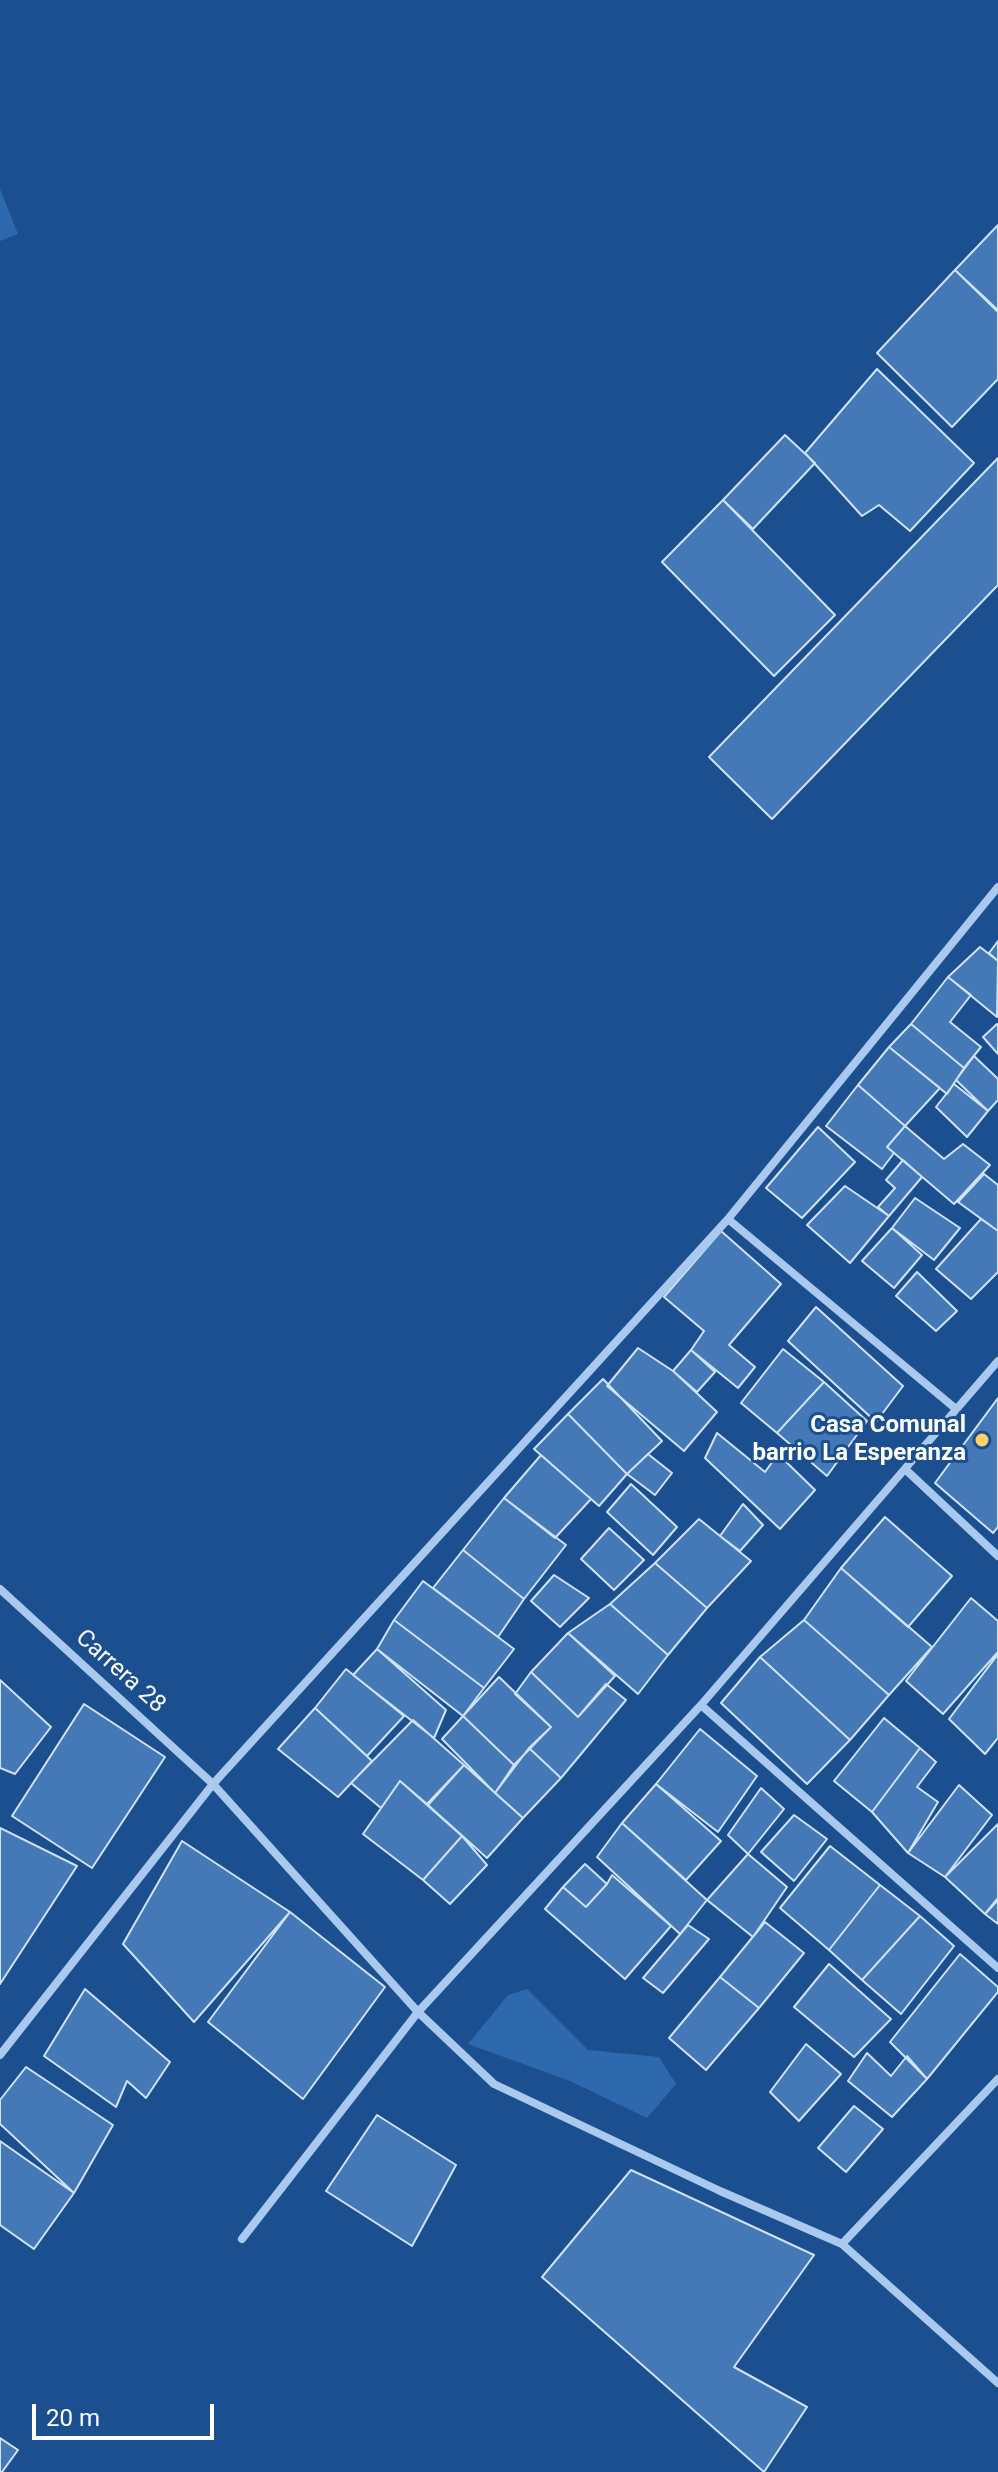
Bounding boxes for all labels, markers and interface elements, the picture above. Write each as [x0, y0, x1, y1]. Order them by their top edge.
place label: Casa Comunal barrio La Esperanza [752, 1412, 966, 1468]
marker: Casa Comunal barrio La Esperanza [973, 1431, 991, 1449]
street label: Carrera 28 [69, 1624, 171, 1720]
scale bar [36, 2388, 218, 2438]
text: 20 m [46, 2404, 100, 2432]

